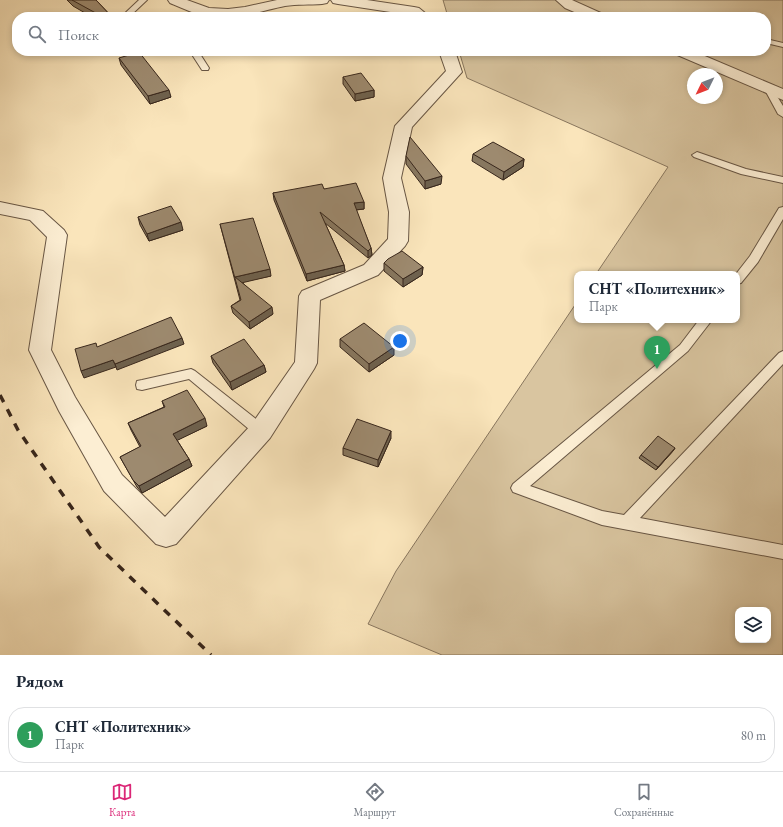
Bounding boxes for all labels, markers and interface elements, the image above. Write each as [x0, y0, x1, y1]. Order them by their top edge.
search box [12, 12, 771, 56]
icon: search [26, 23, 48, 45]
text: Поиск [58, 25, 99, 44]
north arrow [687, 68, 723, 104]
popup [574, 271, 740, 323]
text: СНТ «Политехник» [589, 279, 725, 298]
text: Парк [589, 298, 618, 315]
your location [390, 331, 410, 351]
pin: 1 [644, 336, 670, 369]
map controls [735, 607, 771, 643]
button: layers [735, 607, 771, 643]
text: Рядом [16, 670, 64, 692]
text: СНТ «Политехник» [55, 717, 191, 736]
text: 1 [27, 727, 33, 744]
text: 80 m [741, 727, 766, 744]
text: Парк [55, 736, 84, 753]
tab: Карта [109, 781, 135, 819]
tab: Маршрут [354, 781, 396, 819]
tab: Сохранённые [614, 781, 674, 819]

